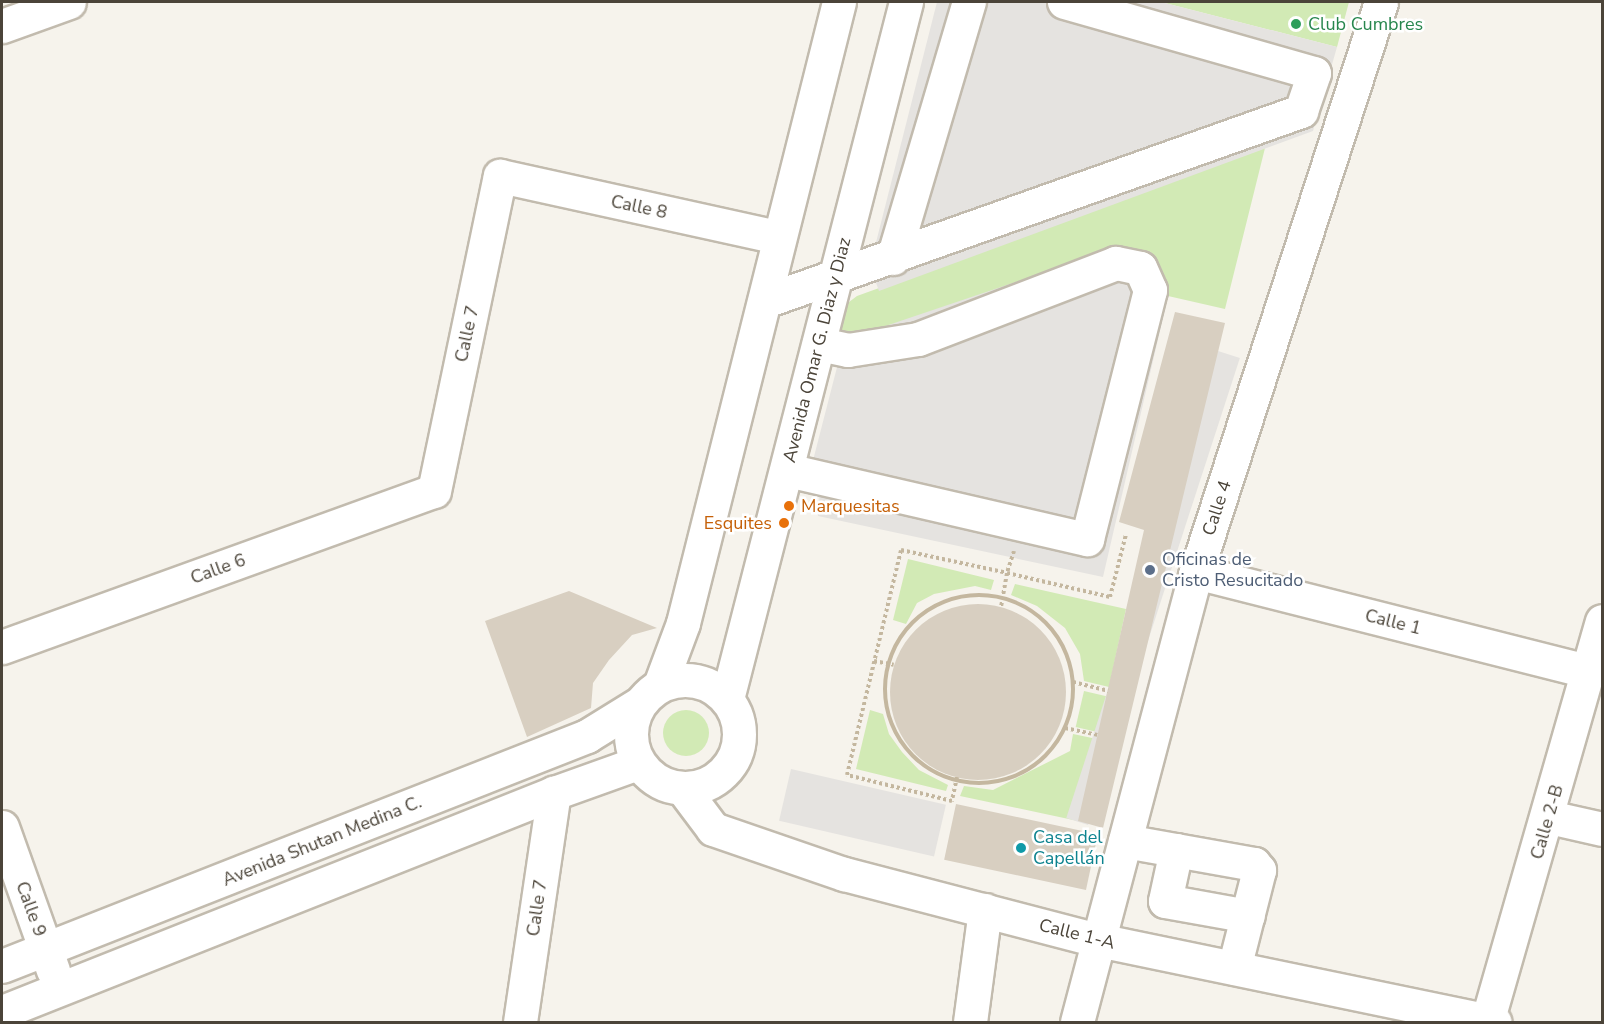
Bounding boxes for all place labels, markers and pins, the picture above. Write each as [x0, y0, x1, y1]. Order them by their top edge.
place label: Club Cumbres [1308, 13, 1423, 35]
marker: Club Cumbres [1289, 17, 1303, 31]
place label: Marquesitas [801, 495, 900, 517]
marker: Marquesitas [782, 499, 796, 513]
place label: Esquites [704, 512, 772, 534]
marker: Esquites [777, 516, 791, 530]
place label: Oficinas de Cristo Resucitado [1162, 549, 1303, 592]
marker: Oficinas de Cristo Resucitado [1143, 563, 1157, 577]
place label: Casa del Capellán [1033, 827, 1105, 870]
marker: Casa del Capellán [1014, 841, 1028, 855]

